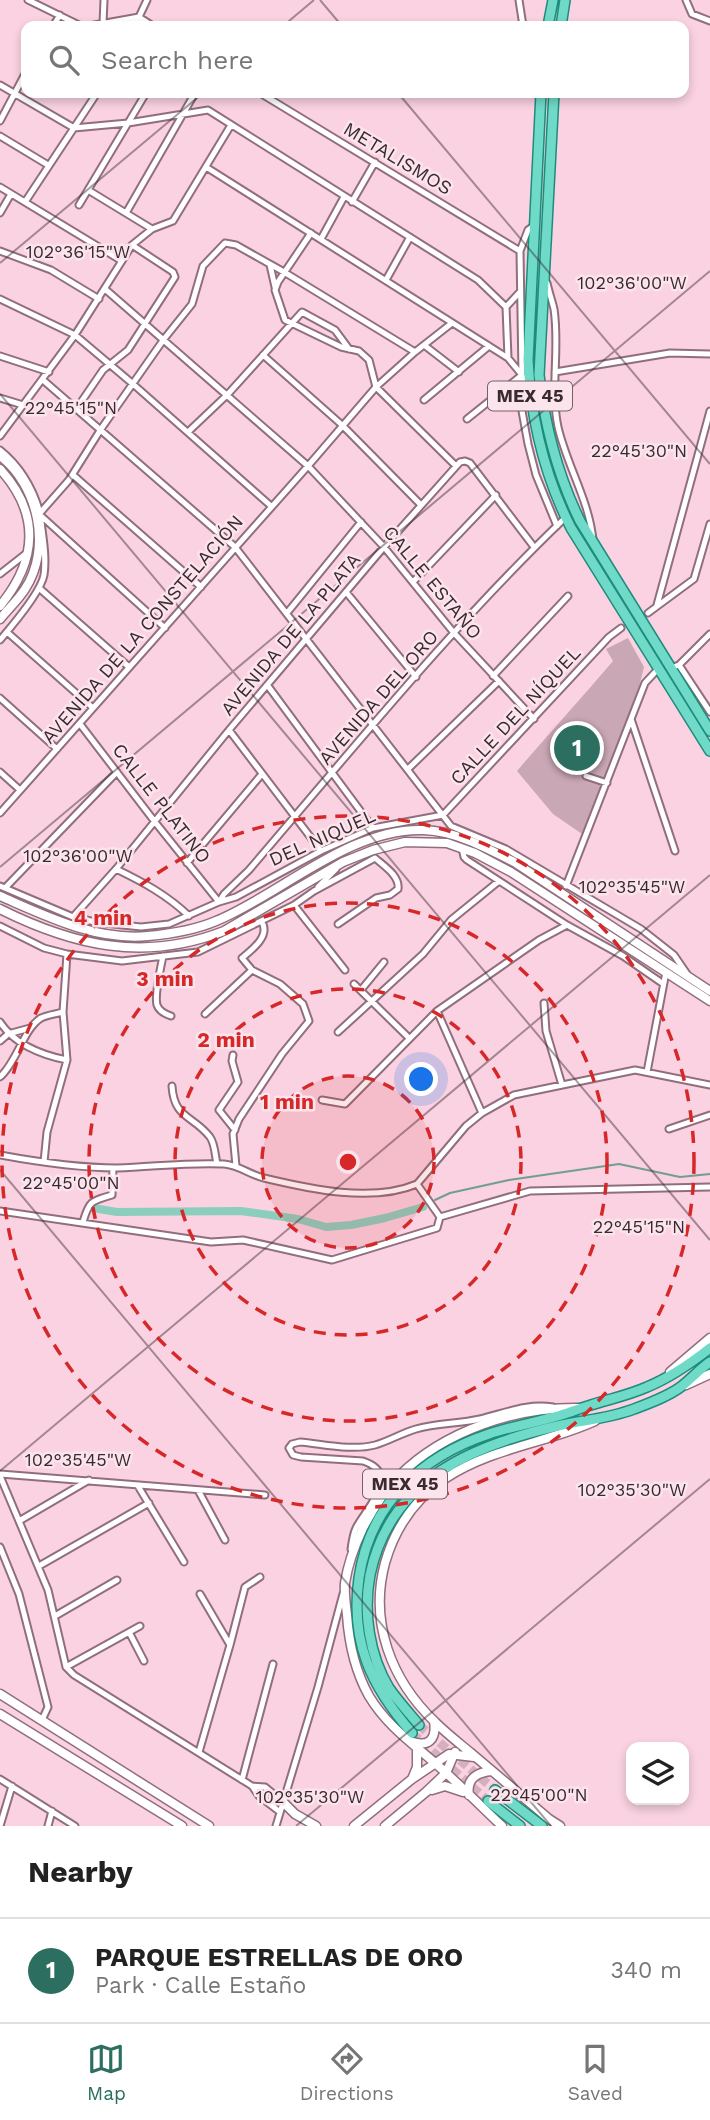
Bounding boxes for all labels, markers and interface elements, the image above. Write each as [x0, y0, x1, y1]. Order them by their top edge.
search box [21, 21, 689, 98]
icon: search [45, 41, 83, 79]
text: Search here [101, 45, 253, 75]
street label: METALISMOS [339, 117, 456, 200]
text: 102°36'15"W [26, 241, 130, 262]
text: 102°36'00"W [577, 272, 687, 293]
road number: MEX 45 [488, 382, 572, 410]
text: 22°45'15"N [25, 397, 117, 418]
text: 22°45'30"N [591, 440, 687, 461]
street label: AVENIDA DE LA CONSTELACIÓN [37, 510, 248, 748]
street label: CALLE ESTAÑO [378, 521, 487, 644]
street label: AVENIDA DE LA PLATA [216, 548, 365, 720]
street label: AVENIDA DEL ORO [314, 625, 443, 769]
street label: CALLE DEL NÍQUEL [445, 641, 585, 789]
pin: 1 [554, 722, 600, 774]
street label: CALLE PLATINO [108, 739, 216, 868]
street label: DEL NIQUEL [266, 804, 379, 871]
text: 102°36'00"W [23, 845, 133, 866]
text: 102°35'45"W [579, 876, 685, 897]
text: 4 min [74, 905, 132, 930]
text: 3 min [136, 966, 194, 991]
text: 2 min [197, 1027, 255, 1052]
your location [404, 1062, 438, 1096]
text: 1 min [260, 1089, 314, 1114]
centre of rings [336, 1150, 360, 1174]
text: 22°45'00"N [22, 1172, 120, 1193]
text: 22°45'15"N [593, 1216, 685, 1237]
text: 102°35'45"W [25, 1449, 131, 1470]
road number: MEX 45 [363, 1470, 447, 1498]
text: 102°35'30"W [578, 1479, 686, 1500]
map controls [626, 1742, 689, 1805]
button: layers [626, 1742, 689, 1805]
text: 22°45'00"N [490, 1784, 588, 1805]
text: 102°35'30"W [256, 1786, 364, 1807]
text: Nearby [28, 1854, 133, 1889]
text: PARQUE ESTRELLAS DE ORO [95, 1942, 463, 1972]
text: 1 [46, 1957, 56, 1984]
text: 340 m [610, 1957, 682, 1984]
text: Park · Calle Estaño [95, 1972, 306, 1999]
tab: Map [87, 2040, 126, 2105]
tab: Directions [300, 2040, 394, 2105]
tab: Saved [568, 2040, 623, 2105]

